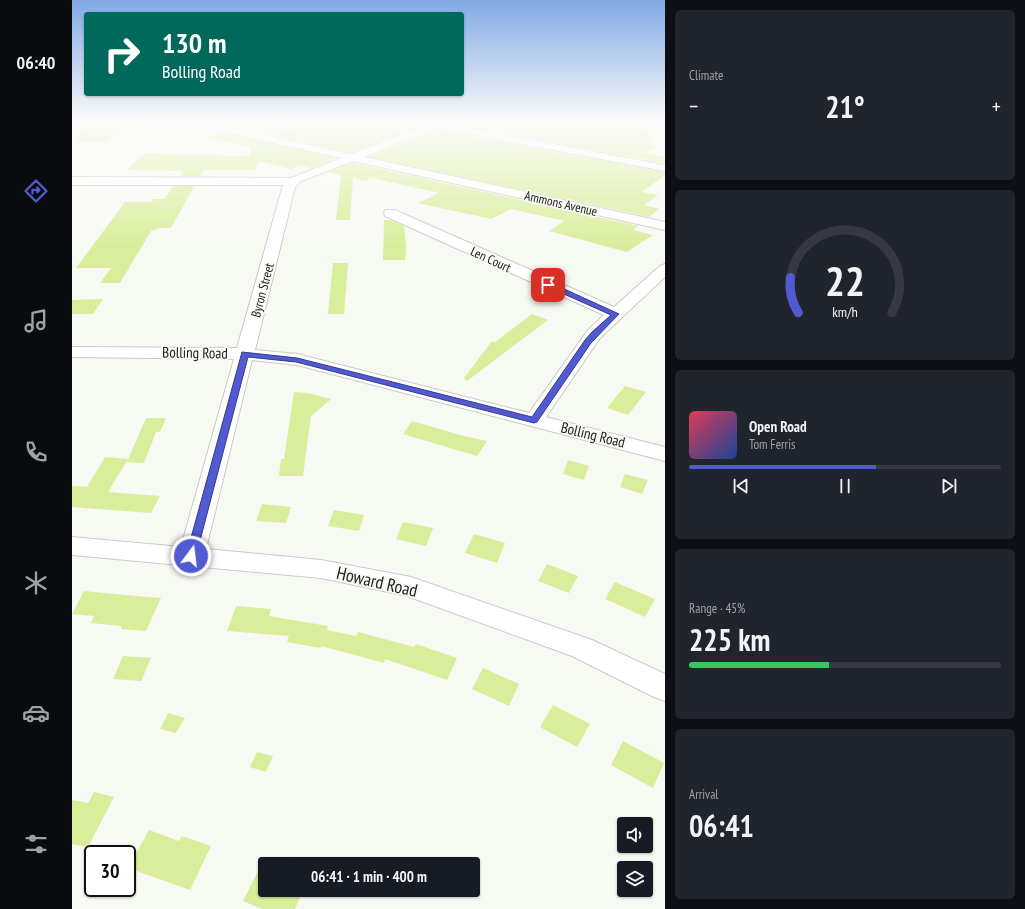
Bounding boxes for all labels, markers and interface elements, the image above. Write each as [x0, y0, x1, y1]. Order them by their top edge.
text: 130 m [162, 24, 226, 61]
icon: right [96, 28, 148, 80]
text: 06:40 [17, 51, 55, 74]
text: Bolling Road [162, 60, 241, 83]
text: Climate [689, 67, 723, 84]
text: 21° [825, 87, 865, 126]
text: − [689, 92, 698, 120]
text: + [992, 92, 1001, 120]
icon: directions [22, 177, 50, 205]
street label: Ammons Avenue [523, 187, 599, 220]
street label: Len Court [468, 243, 514, 276]
text: 22 [825, 253, 865, 306]
street label: Byron Street [247, 261, 278, 319]
pin [531, 268, 565, 302]
icon: arrive [537, 274, 559, 296]
text: km/h [832, 301, 858, 320]
icon: music [22, 307, 50, 335]
street label: Bolling Road [162, 342, 228, 363]
street label: Bolling Road [559, 417, 627, 452]
text: Open Road [749, 417, 807, 436]
text: Tom Ferris [749, 436, 795, 453]
icon: phone [22, 438, 50, 466]
icon: previous [730, 475, 752, 497]
icon: pause [834, 475, 856, 497]
icon: next [938, 475, 960, 497]
position arrow [170, 535, 212, 577]
street label: Howard Road [334, 561, 420, 602]
icon: climate [22, 569, 50, 597]
text: Range · 45% [689, 600, 745, 617]
text: 225 km [689, 620, 770, 659]
icon: car [22, 699, 50, 727]
text: Arrival [689, 786, 718, 803]
text: 06:41 [689, 806, 754, 845]
map controls [617, 817, 653, 897]
button: sound [617, 817, 653, 853]
icon: filters [22, 830, 50, 858]
speed limit sign: 30 [84, 845, 136, 897]
button: layers [617, 861, 653, 897]
text: 06:41 · 1 min · 400 m [311, 867, 427, 886]

